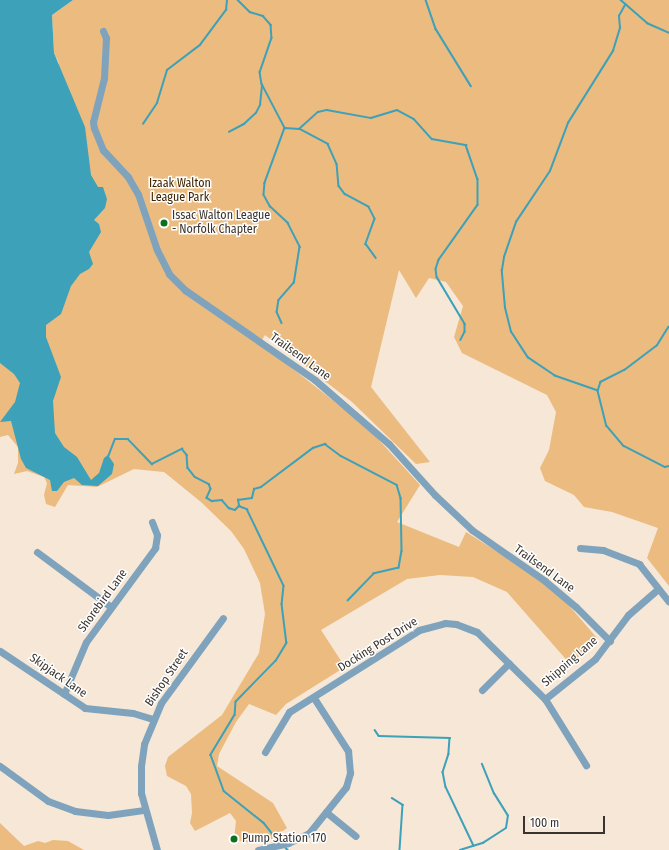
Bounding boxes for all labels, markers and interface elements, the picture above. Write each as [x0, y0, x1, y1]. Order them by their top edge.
park label: Izaak Walton League Park [149, 177, 211, 205]
place label: Issac Walton League - Norfolk Chapter [172, 209, 270, 237]
marker: Issac Walton League - Norfolk Chapter [159, 218, 169, 228]
street label: Trailsend Lane [267, 330, 333, 384]
street label: Trailsend Lane [511, 542, 577, 596]
street label: Shorebird Lane [75, 567, 131, 635]
street label: Docking Post Drive [335, 615, 421, 675]
street label: Shipping Lane [539, 634, 601, 690]
street label: Bishop Street [143, 647, 191, 709]
street label: Skipjack Lane [27, 651, 89, 701]
scale bar [525, 808, 607, 834]
text: 100 m [530, 816, 559, 830]
place label: Pump Station 170 [242, 832, 326, 846]
marker: Pump Station 170 [229, 834, 239, 844]

